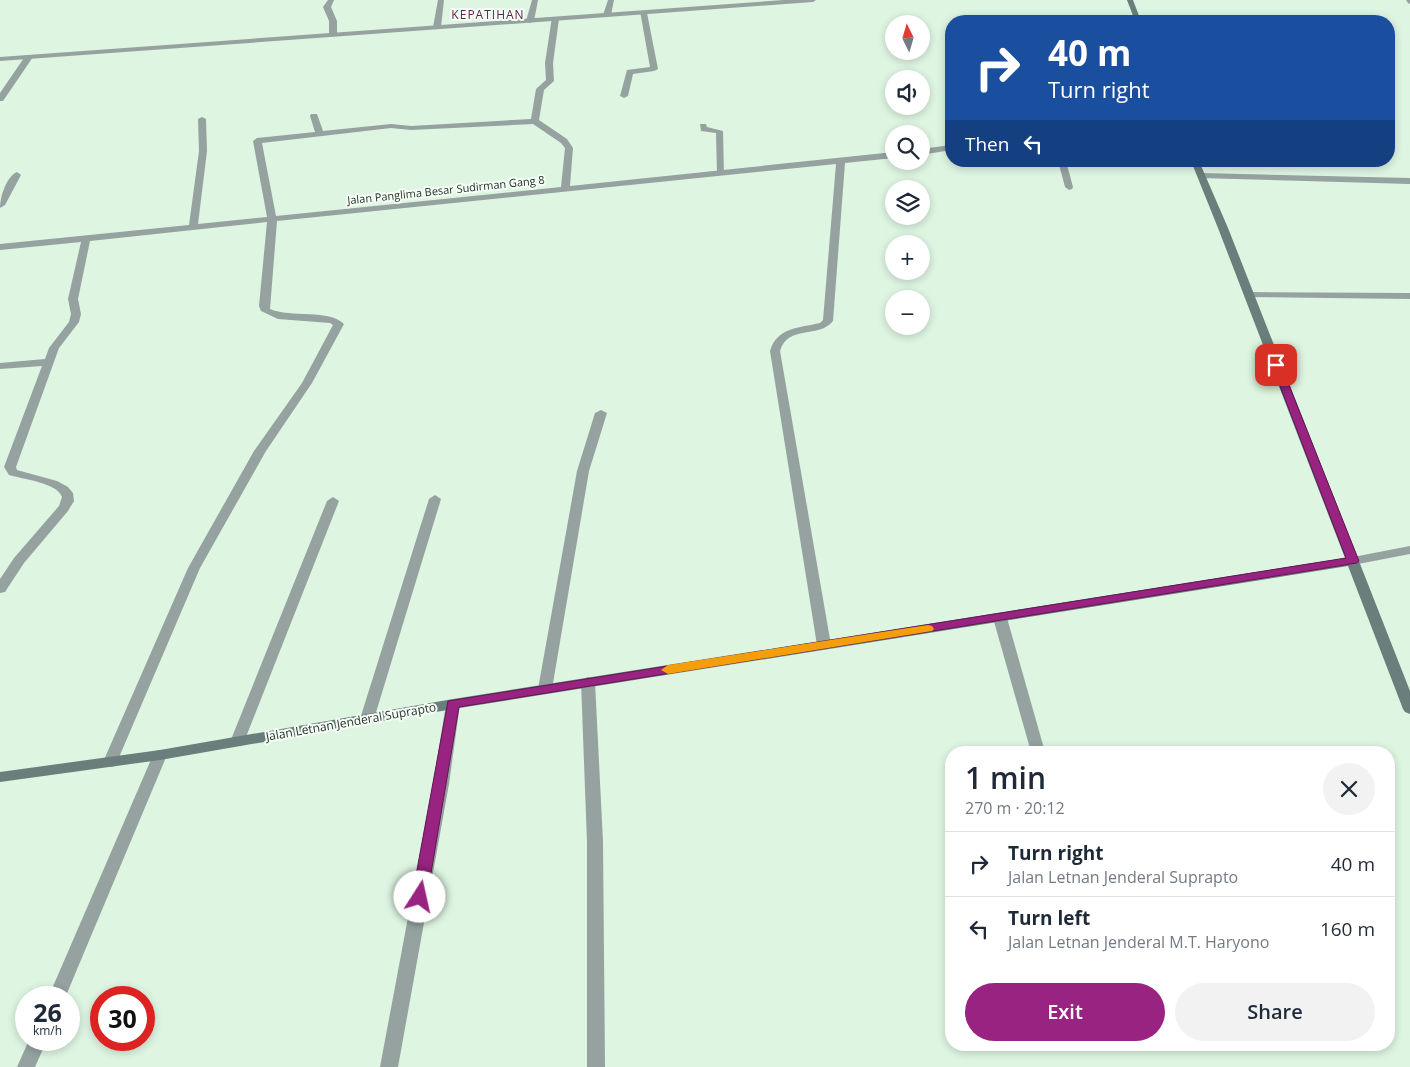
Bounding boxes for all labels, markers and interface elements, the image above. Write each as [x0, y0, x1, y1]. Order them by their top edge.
district label: KEPATIHAN [451, 6, 525, 23]
north arrow [885, 15, 930, 60]
map controls [885, 15, 930, 335]
text: 40 m [1048, 29, 1131, 76]
icon: right [965, 35, 1030, 100]
button: sound [885, 70, 930, 115]
text: Turn right [1048, 74, 1150, 104]
button: search [885, 125, 930, 170]
icon: left [1019, 130, 1047, 158]
text: Then [965, 131, 1009, 157]
street label: Jalan Panglima Besar Sudirman Gang 8 [346, 172, 545, 207]
button: layers [885, 180, 930, 225]
button: + [885, 235, 930, 280]
button: − [885, 290, 930, 335]
pin [1255, 344, 1297, 386]
icon: arrive [1262, 351, 1290, 379]
street label: Jalan Letnan Jenderal Suprapto [263, 698, 437, 745]
text: 1 min [965, 757, 1046, 798]
button: close [1323, 763, 1375, 815]
text: 270 m · 20:12 [965, 797, 1065, 819]
text: Turn right [1008, 840, 1103, 866]
icon: right [965, 850, 993, 878]
text: 40 m [1331, 851, 1375, 877]
text: Jalan Letnan Jenderal Suprapto [1008, 866, 1238, 888]
position arrow [393, 870, 445, 922]
text: Turn left [1008, 905, 1090, 931]
icon: left [965, 915, 993, 943]
text: 160 m [1320, 916, 1375, 942]
text: Jalan Letnan Jenderal M.T. Haryono [1008, 931, 1269, 953]
button: Exit [965, 983, 1165, 1041]
button: Share [1175, 983, 1375, 1041]
speed limit sign: 30 [90, 986, 155, 1051]
text: 26 [33, 995, 62, 1029]
text: km/h [33, 1022, 62, 1039]

